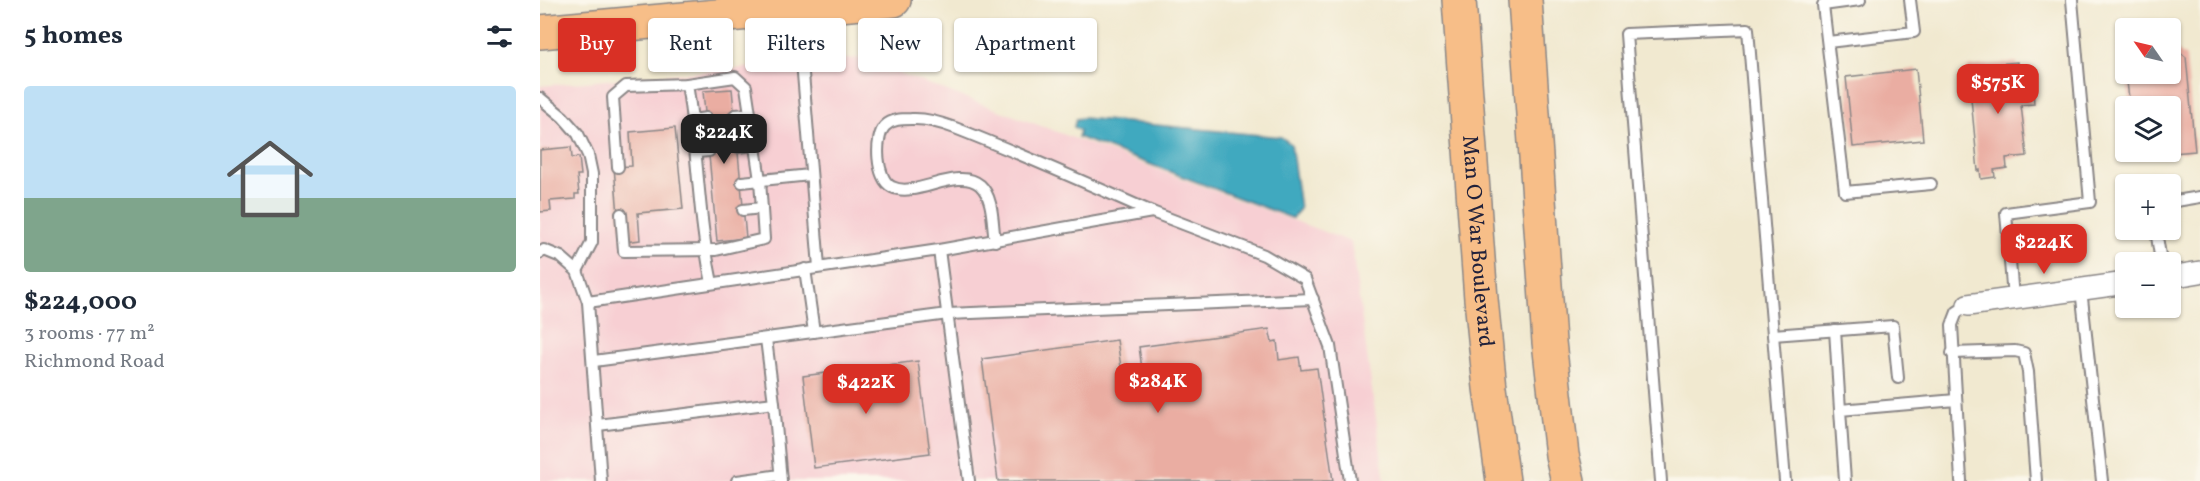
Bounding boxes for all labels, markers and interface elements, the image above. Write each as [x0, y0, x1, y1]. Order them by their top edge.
text: 5 homes [24, 18, 123, 54]
chip: Buy [558, 18, 636, 72]
chip: Rent [648, 18, 733, 72]
chip: Filters [745, 18, 846, 72]
chip: New [858, 18, 942, 72]
chip: Apartment [954, 18, 1097, 72]
north arrow [2115, 18, 2181, 84]
map controls [2115, 18, 2181, 318]
icon: filters [483, 20, 516, 53]
pin: $575K [1956, 64, 2040, 115]
text: $575K [1971, 69, 2025, 97]
button: layers [2115, 96, 2181, 162]
pin: $224K [682, 114, 766, 165]
text: $224K [695, 119, 753, 147]
icon: home [216, 125, 324, 233]
street label: Man O War Boulevard [1453, 134, 1501, 349]
button: + [2115, 174, 2181, 240]
pin: $224K [2002, 224, 2086, 275]
text: $224K [2015, 229, 2073, 257]
button: − [2115, 252, 2181, 318]
text: $224,000 [24, 284, 137, 320]
text: 3 rooms · 77 m² [24, 320, 155, 348]
text: Richmond Road [24, 348, 165, 376]
pin: $284K [1116, 363, 1200, 414]
pin: $422K [824, 364, 908, 415]
text: $284K [1129, 368, 1187, 396]
text: $422K [837, 369, 895, 397]

